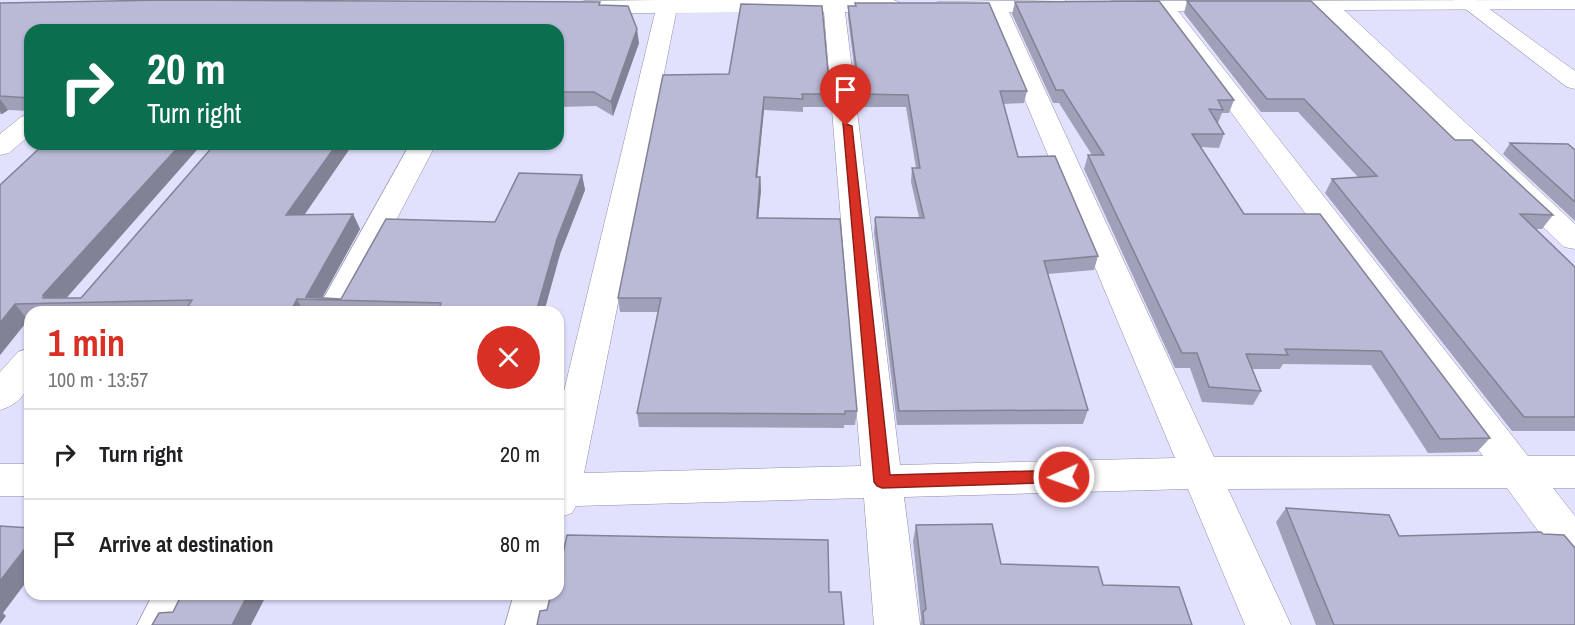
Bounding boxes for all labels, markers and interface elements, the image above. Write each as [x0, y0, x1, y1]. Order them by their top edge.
text: 20 m [147, 41, 226, 97]
icon: right [48, 48, 126, 126]
pin [820, 64, 871, 126]
icon: arrive [829, 73, 862, 106]
text: Turn right [147, 95, 241, 131]
text: 1 min [48, 319, 125, 367]
button: close [477, 326, 540, 389]
text: 100 m · 13:57 [48, 366, 148, 393]
icon: right [48, 438, 81, 471]
text: Turn right [99, 439, 183, 469]
text: 20 m [500, 439, 540, 469]
position arrow [1032, 445, 1096, 509]
icon: arrive [48, 528, 81, 561]
text: Arrive at destination [99, 529, 273, 559]
text: 80 m [500, 529, 540, 559]

